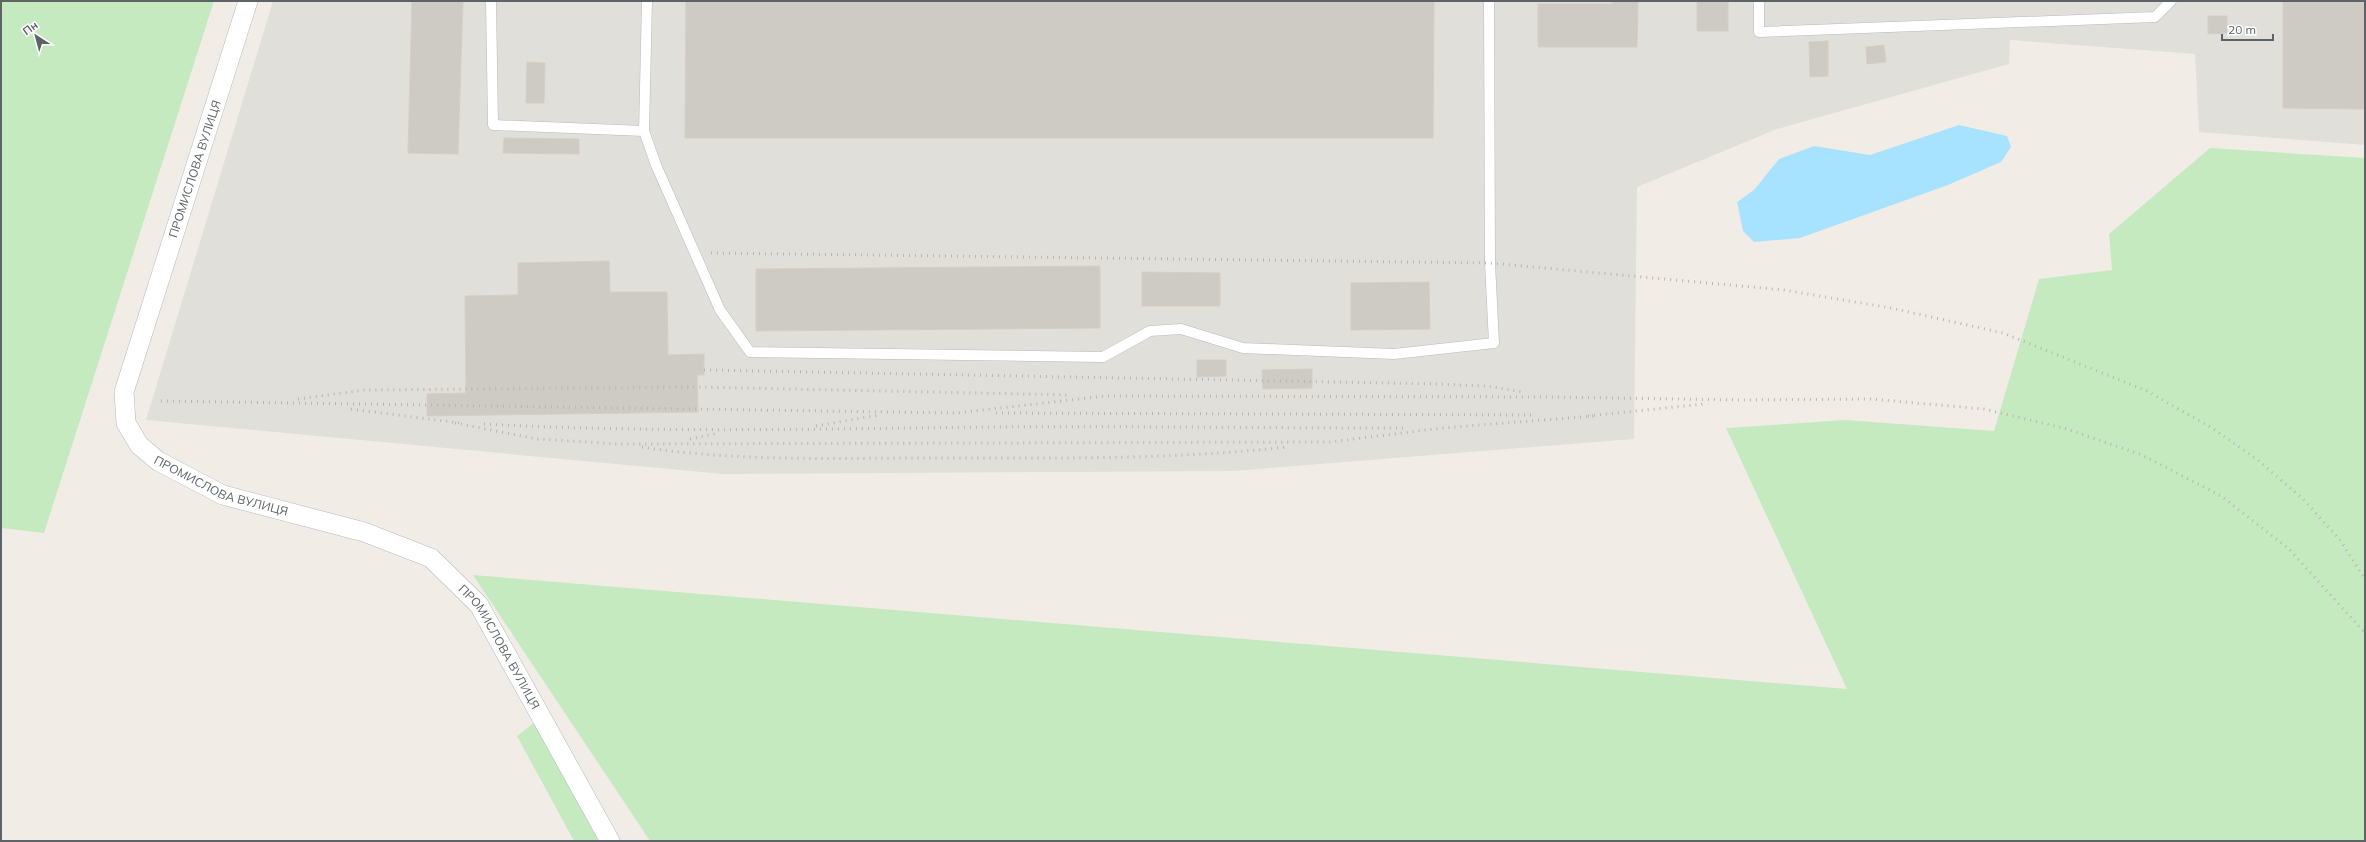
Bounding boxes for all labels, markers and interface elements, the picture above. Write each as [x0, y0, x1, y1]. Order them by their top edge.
north arrow [16, 16, 56, 56]
scale bar [2222, 16, 2273, 42]
text: Пн [20, 18, 41, 38]
text: 20 m [2228, 22, 2256, 37]
street label: ПРОМИСЛОВА ВУЛИЦЯ [165, 98, 224, 240]
street label: ПРОМИСЛОВА ВУЛИЦЯ [152, 452, 290, 519]
street label: ПРОМИСЛОВА ВУЛИЦЯ [456, 581, 543, 712]

